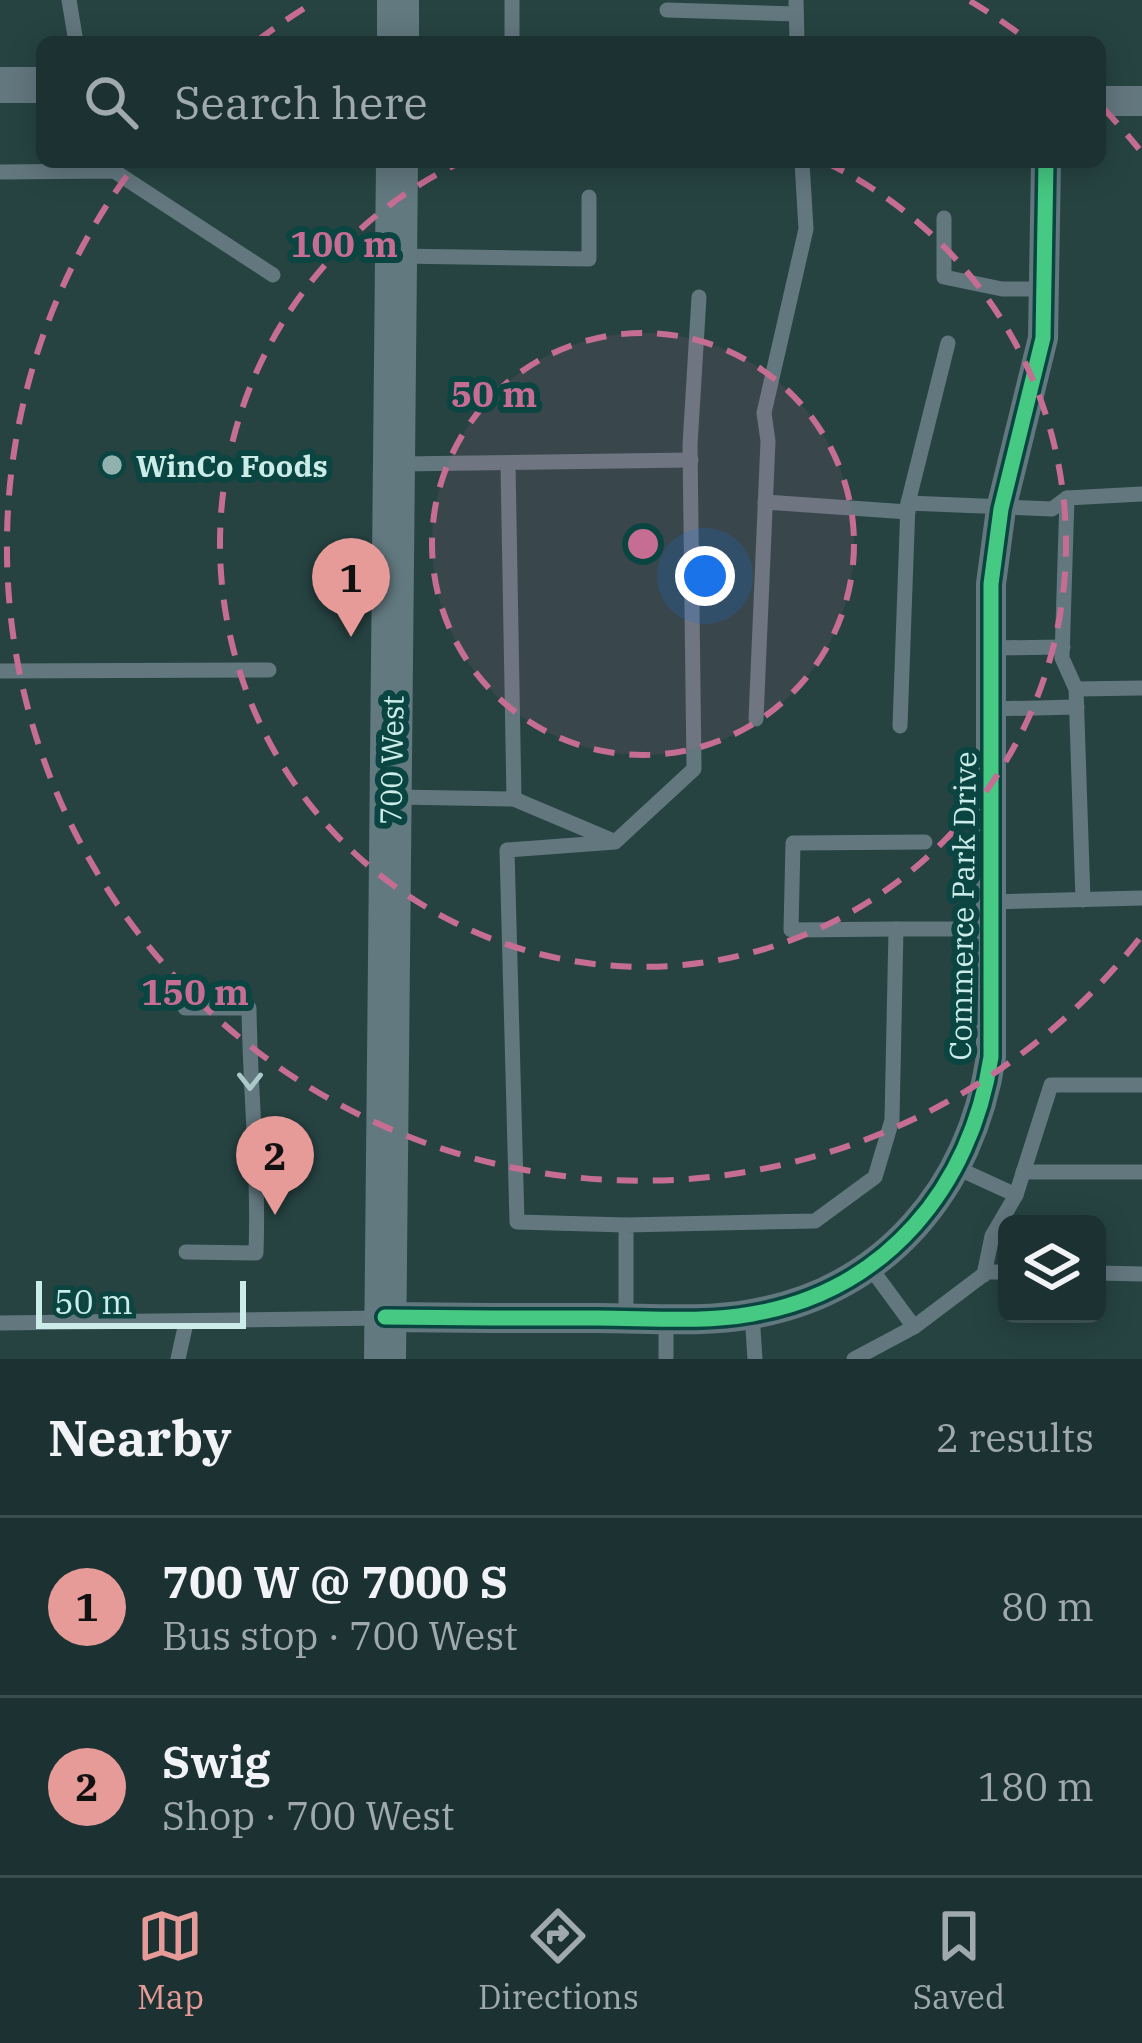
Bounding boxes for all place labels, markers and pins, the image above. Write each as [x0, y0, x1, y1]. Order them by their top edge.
place label: WinCo Foods [136, 446, 328, 485]
marker: WinCo Foods [99, 452, 125, 478]
centre of rings [622, 523, 664, 565]
pin: 1 [312, 538, 390, 637]
pin: 2 [236, 1116, 314, 1215]

